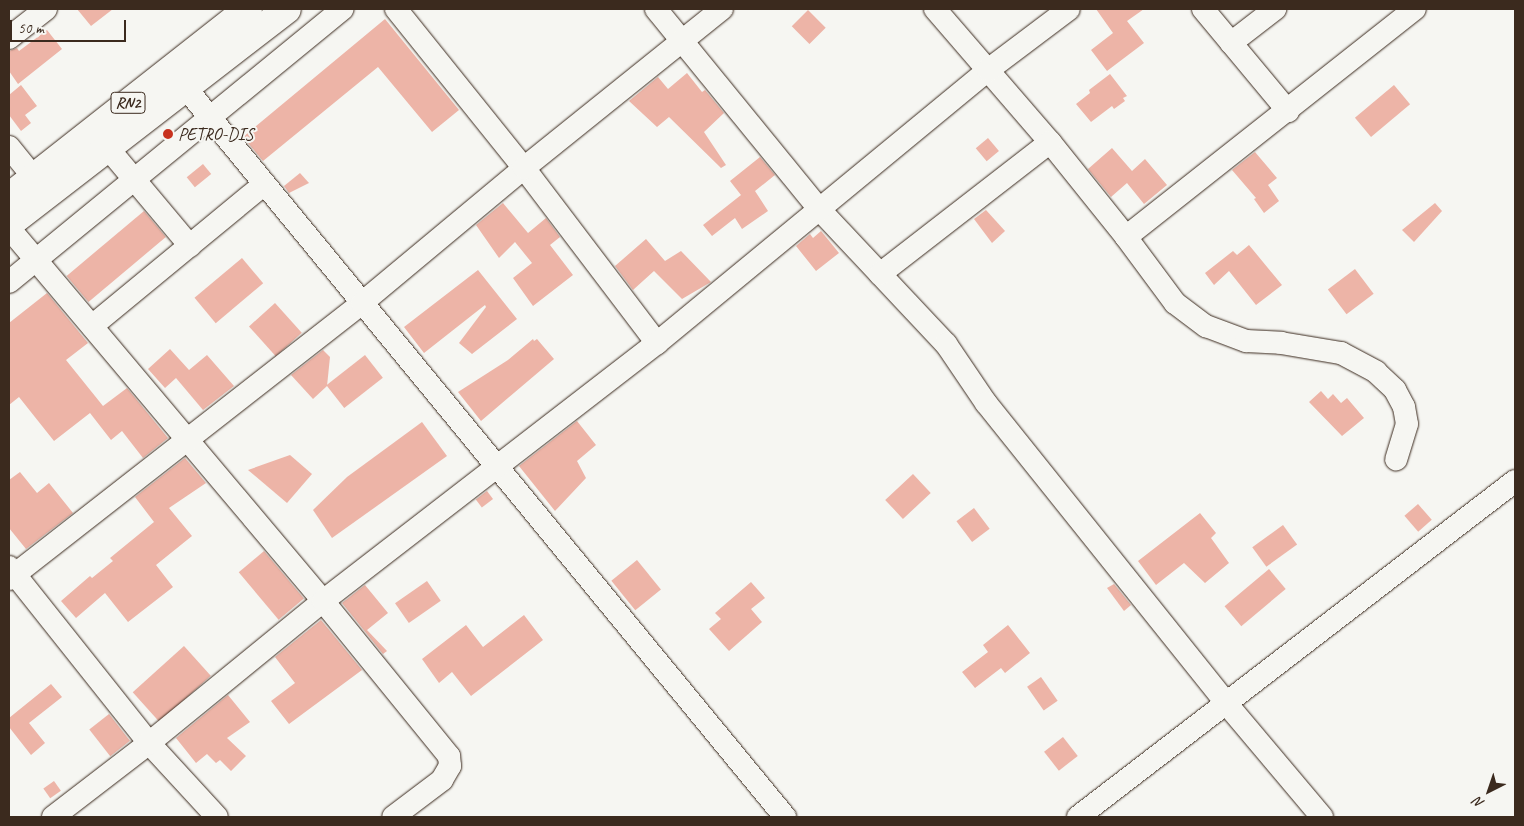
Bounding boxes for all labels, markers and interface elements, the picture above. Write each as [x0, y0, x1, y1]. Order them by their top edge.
scale bar [12, 10, 129, 42]
text: 50 m [18, 19, 44, 38]
road number: RN2 [110, 90, 146, 116]
place label: PETRO-DIS [178, 123, 254, 145]
marker: PETRO-DIS [162, 128, 174, 140]
north arrow [1464, 766, 1514, 816]
text: N [1470, 793, 1488, 812]

